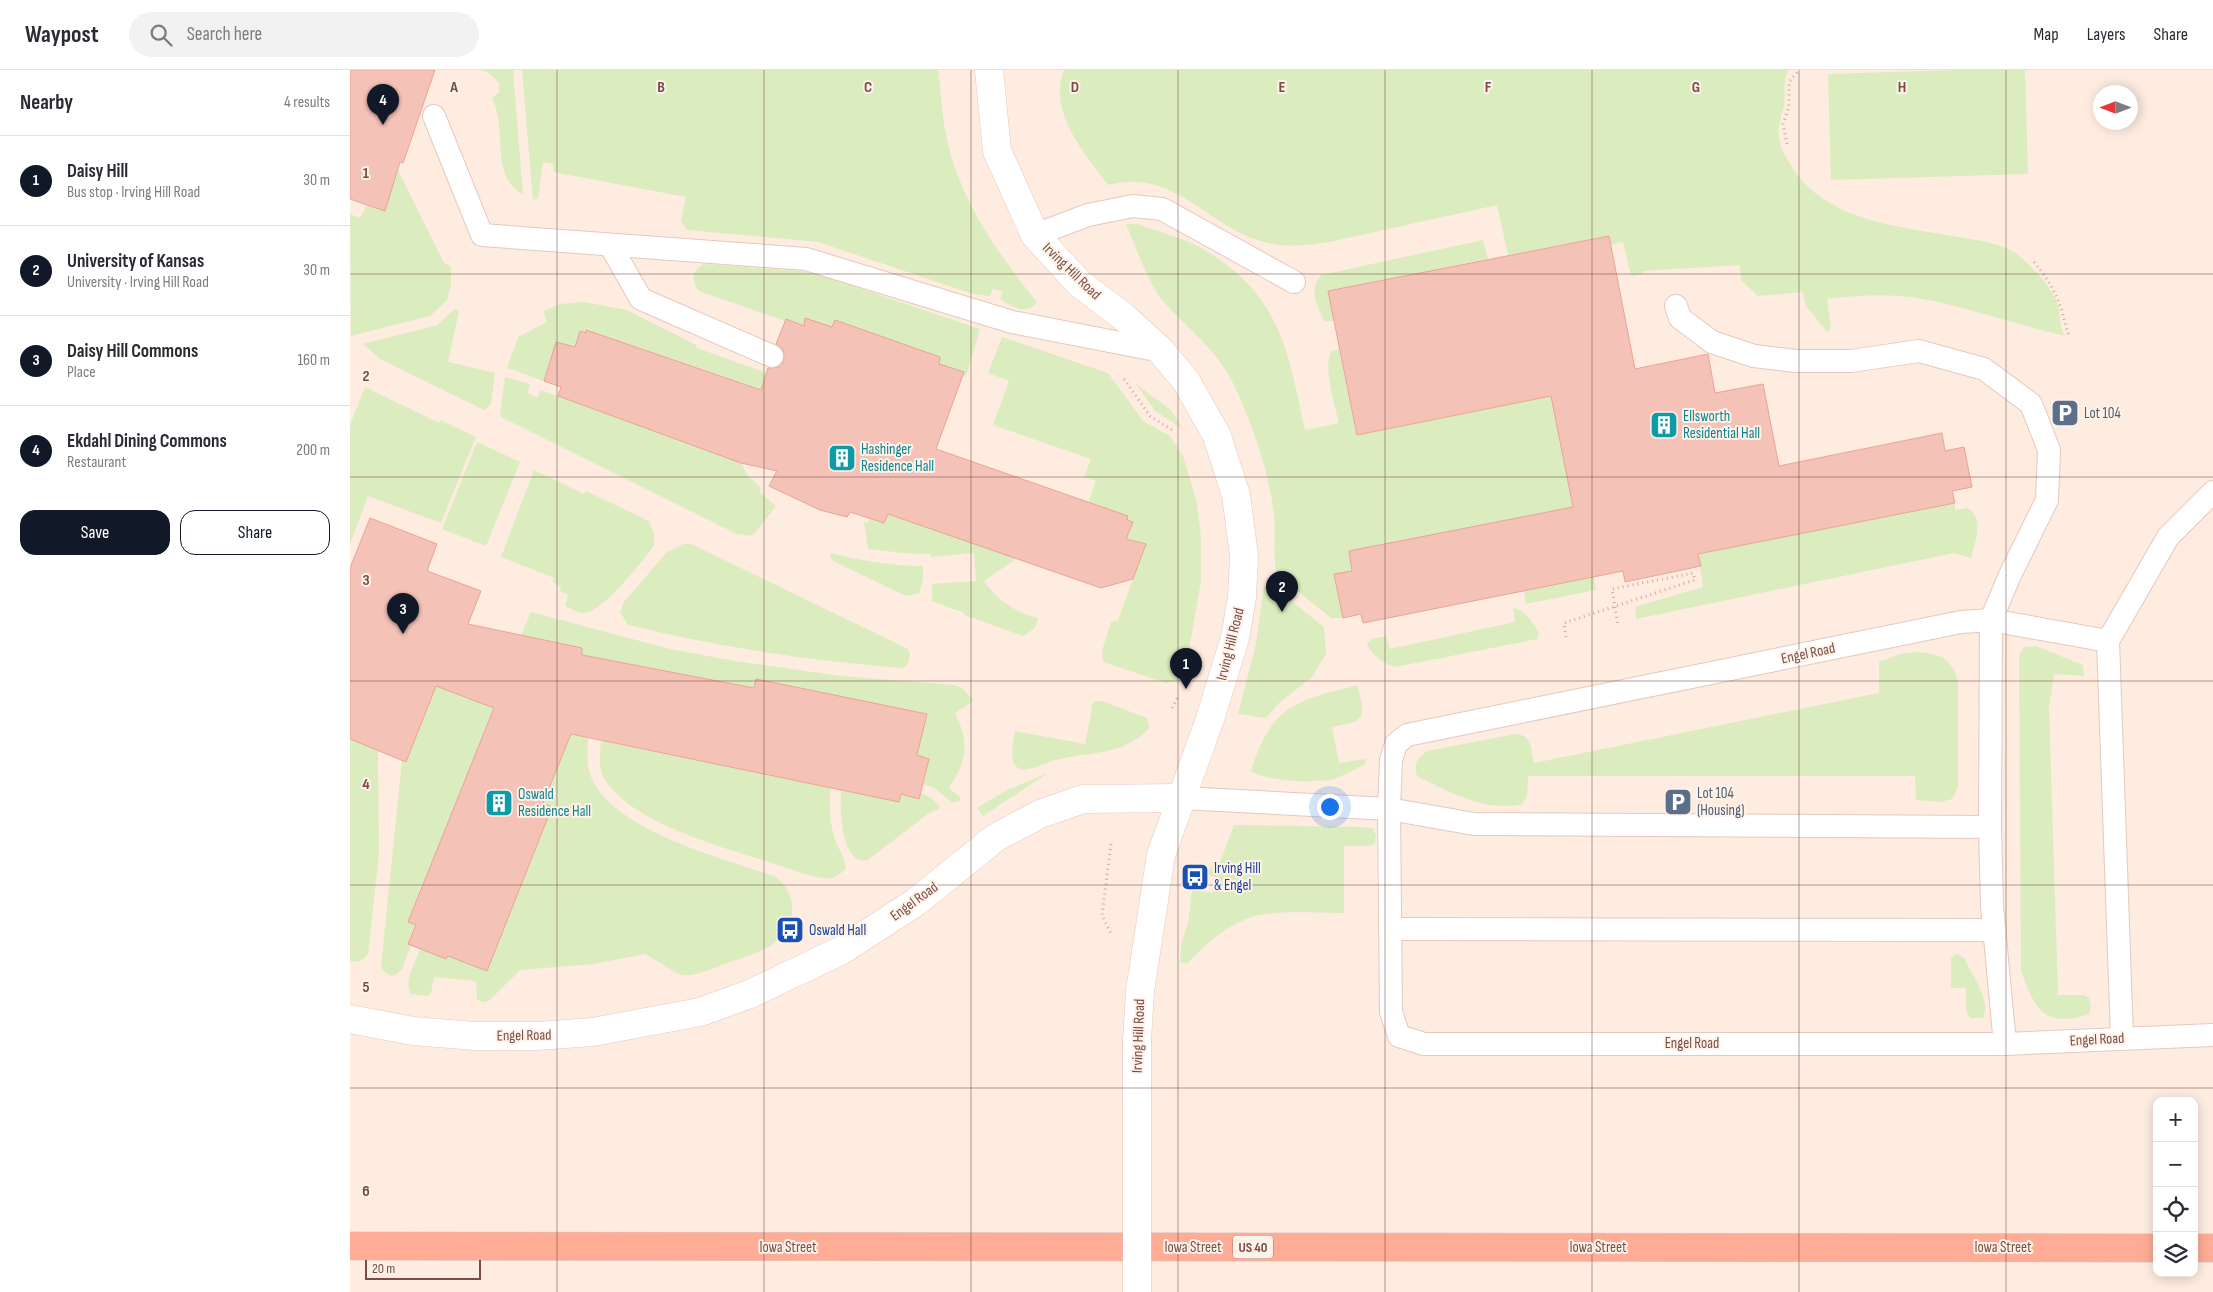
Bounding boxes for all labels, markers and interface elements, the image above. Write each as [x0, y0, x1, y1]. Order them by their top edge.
search box [129, 12, 479, 57]
text: Waypost [25, 20, 99, 49]
icon: search [147, 21, 175, 49]
text: Search here [187, 23, 262, 46]
text: Map [2034, 24, 2059, 45]
text: Layers [2087, 24, 2126, 45]
text: Share [2154, 24, 2188, 45]
text: A [449, 78, 458, 97]
text: B [657, 78, 665, 97]
text: C [864, 78, 872, 97]
text: D [1071, 78, 1079, 97]
text: E [1279, 78, 1286, 97]
text: F [1485, 78, 1492, 97]
text: G [1692, 78, 1700, 97]
text: H [1898, 78, 1906, 97]
pin: 4 [367, 84, 399, 125]
north arrow [2093, 85, 2138, 130]
text: Nearby [20, 90, 73, 115]
text: 4 results [284, 93, 330, 112]
text: Daisy Hill [67, 160, 128, 183]
text: 1 [363, 164, 370, 183]
text: 1 [33, 171, 39, 190]
text: 30 m [303, 171, 330, 190]
text: Bus stop · Irving Hill Road [67, 183, 200, 202]
street label: Irving Hill Road [1038, 239, 1105, 304]
text: University of Kansas [67, 250, 204, 273]
text: 2 [32, 261, 40, 280]
text: 30 m [303, 261, 330, 280]
text: University · Irving Hill Road [67, 273, 209, 292]
text: Daisy Hill Commons [67, 340, 198, 363]
text: 3 [32, 351, 40, 370]
text: 160 m [297, 351, 330, 370]
text: Place [67, 363, 96, 382]
text: 2 [362, 367, 370, 386]
parking icon: Lot 104 [2050, 398, 2080, 428]
place label: Lot 104 [2084, 404, 2121, 423]
place label: Ellsworth Residential Hall [1683, 407, 1760, 443]
building icon: Ellsworth Residential Hall [1649, 410, 1679, 440]
text: Ekdahl Dining Commons [67, 430, 227, 453]
place label: Hashinger Residence Hall [861, 440, 934, 476]
text: 4 [32, 441, 40, 460]
text: 200 m [296, 441, 330, 460]
building icon: Hashinger Residence Hall [827, 443, 857, 473]
text: Restaurant [67, 453, 126, 472]
button: Save [20, 510, 170, 555]
button: Share [180, 510, 330, 555]
text: 3 [362, 571, 370, 590]
pin: 2 [1266, 571, 1298, 612]
pin: 3 [387, 593, 419, 634]
street label: Irving Hill Road [1212, 606, 1249, 682]
street label: Engel Road [1779, 639, 1837, 668]
pin: 1 [1170, 648, 1202, 689]
text: 4 [362, 775, 370, 794]
place label: Lot 104 (Housing) [1697, 784, 1745, 820]
place label: Oswald Residence Hall [518, 785, 591, 821]
parking icon: Lot 104 (Housing) [1663, 787, 1693, 817]
building icon: Oswald Residence Hall [484, 788, 514, 818]
your location [1317, 794, 1343, 820]
place label: Irving Hill & Engel [1214, 859, 1261, 895]
bus stop icon: Irving Hill & Engel [1180, 862, 1210, 892]
street label: Engel Road [887, 878, 942, 925]
bus stop icon: Oswald Hall [775, 915, 805, 945]
place label: Oswald Hall [809, 921, 866, 940]
text: 5 [362, 978, 370, 997]
street label: Irving Hill Road [1128, 999, 1149, 1073]
street label: Engel Road [496, 1026, 552, 1045]
street label: Engel Road [2069, 1029, 2125, 1050]
street label: Engel Road [1665, 1034, 1719, 1053]
map controls [2153, 1097, 2198, 1277]
button: + [2153, 1097, 2198, 1142]
button: − [2153, 1142, 2198, 1187]
text: 6 [362, 1182, 370, 1201]
button: locate [2153, 1187, 2198, 1232]
button: layers [2153, 1232, 2198, 1277]
road number: US 40 [1233, 1236, 1273, 1258]
street label: Iowa Street [759, 1238, 817, 1257]
street label: Iowa Street [1164, 1238, 1222, 1257]
street label: Iowa Street [1569, 1238, 1627, 1257]
street label: Iowa Street [1974, 1238, 2032, 1257]
scale bar [365, 1257, 481, 1280]
text: 20 m [372, 1260, 395, 1277]

